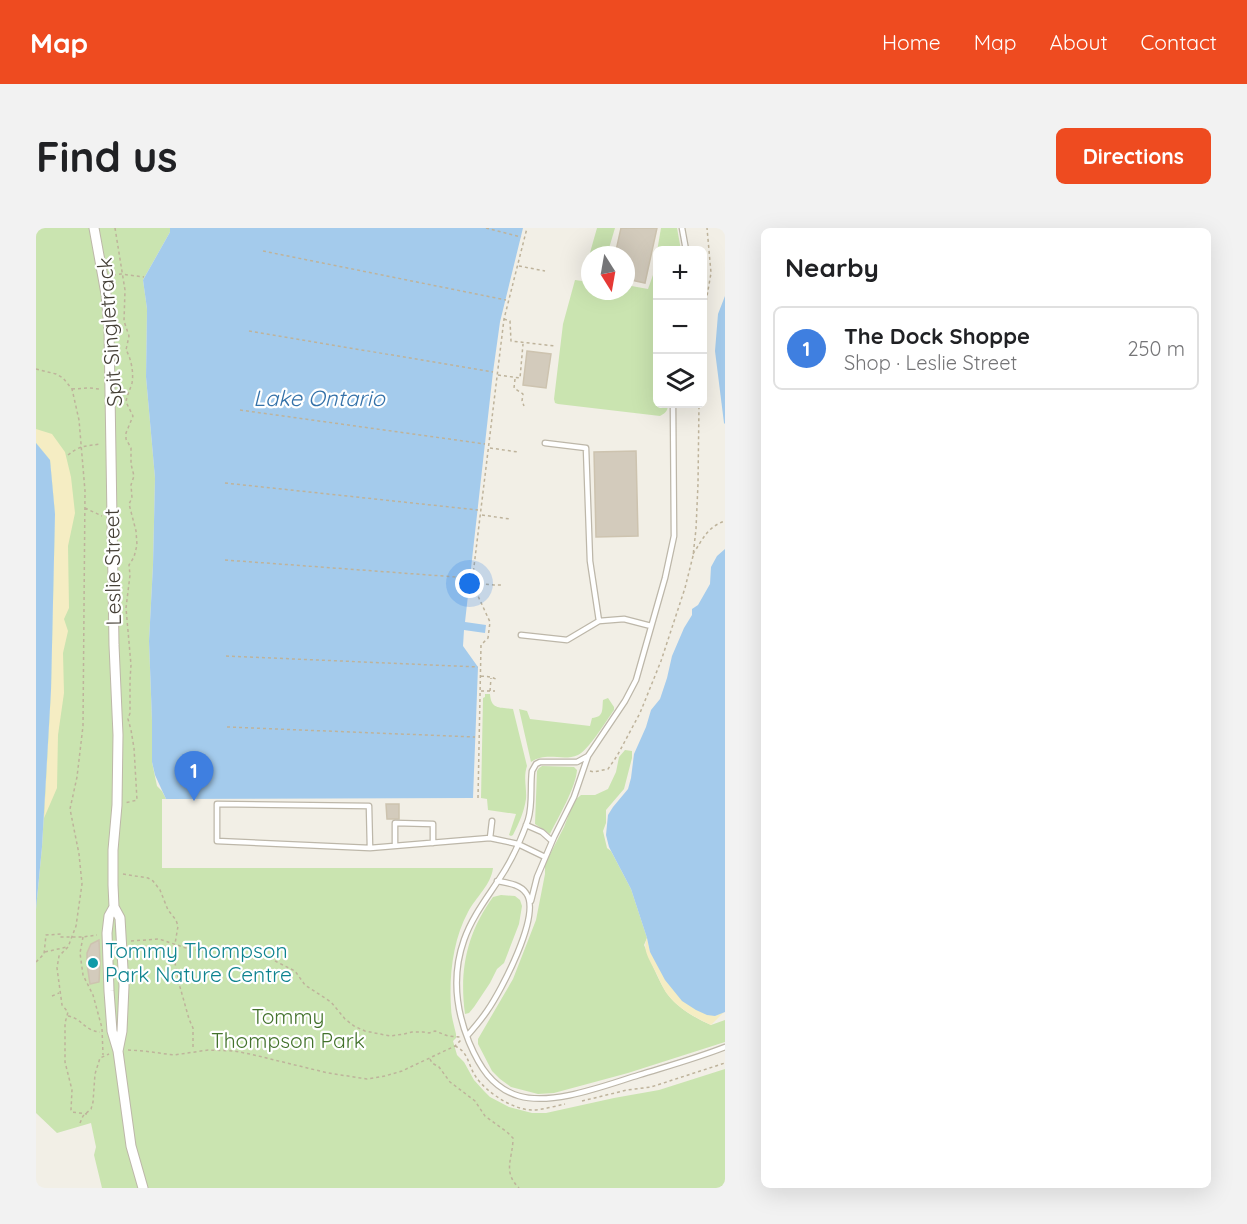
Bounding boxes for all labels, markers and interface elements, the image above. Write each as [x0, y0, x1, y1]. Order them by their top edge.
text: Map [30, 25, 88, 60]
text: Home [882, 29, 941, 55]
text: Map [974, 29, 1017, 55]
text: About [1050, 29, 1108, 55]
text: Contact [1141, 29, 1217, 55]
button: Directions [1056, 128, 1211, 184]
text: Find us [36, 130, 178, 183]
north arrow [581, 246, 635, 300]
map controls [653, 246, 707, 408]
button: + [653, 246, 707, 300]
text: Nearby [785, 251, 879, 284]
street label: Spit Singletrack [91, 257, 127, 408]
button: − [653, 300, 707, 354]
text: The Dock Shoppe [844, 322, 1030, 350]
text: 1 [803, 336, 810, 361]
text: 250 m [1127, 336, 1185, 361]
text: Shop · Leslie Street [844, 350, 1017, 375]
button: layers [653, 354, 707, 408]
water label: Lake Ontario [253, 384, 386, 412]
street label: Leslie Street [98, 508, 126, 626]
your location [455, 569, 484, 598]
pin: 1 [174, 752, 214, 801]
place label: Tommy Thompson Park Nature Centre [105, 937, 292, 987]
marker: Tommy Thompson Park Nature Centre [86, 956, 100, 970]
park label: Tommy Thompson Park [211, 1003, 365, 1053]

